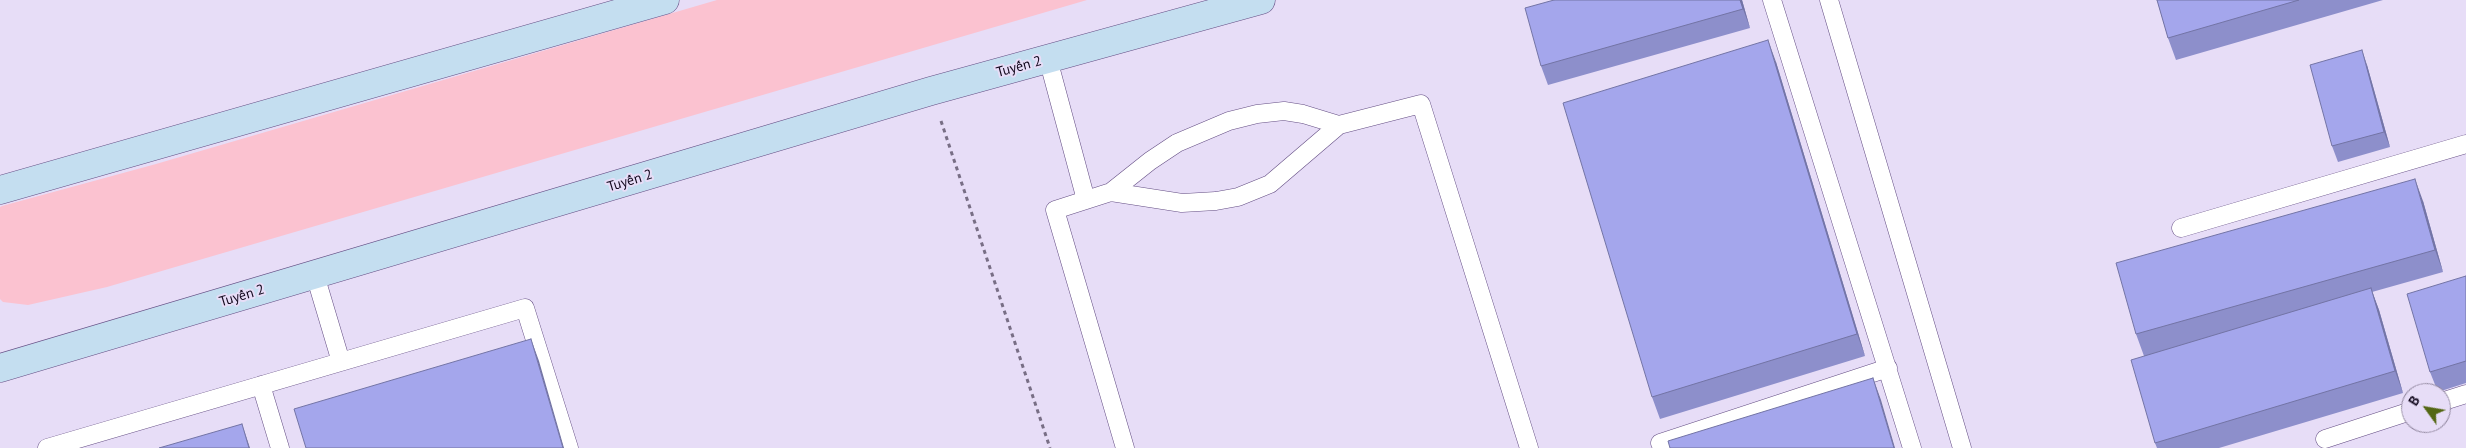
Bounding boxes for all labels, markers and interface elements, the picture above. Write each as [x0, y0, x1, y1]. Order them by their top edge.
street label: Tuyến 2 [994, 53, 1044, 81]
street label: Tuyến 2 [605, 166, 655, 196]
street label: Tuyến 2 [217, 281, 267, 311]
north arrow [2401, 383, 2451, 433]
text: B [2404, 392, 2424, 409]

